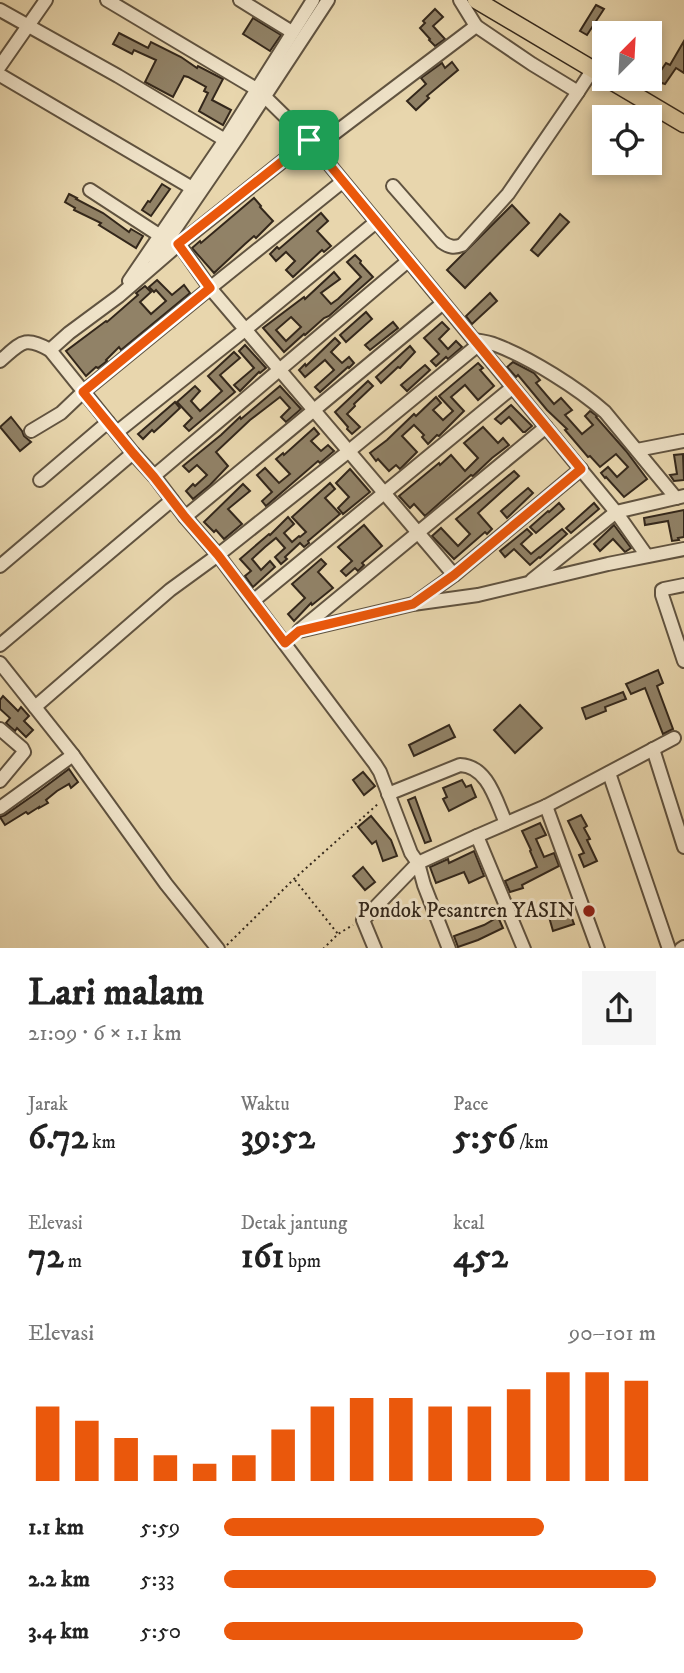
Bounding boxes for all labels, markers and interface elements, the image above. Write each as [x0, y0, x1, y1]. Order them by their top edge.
north arrow [592, 21, 662, 91]
map controls [592, 21, 662, 175]
button: locate [592, 105, 662, 175]
pin [279, 110, 339, 170]
icon: arrive [290, 121, 328, 159]
place label: Pondok Pesantren YASIN [357, 898, 575, 924]
marker: Pondok Pesantren YASIN [581, 903, 597, 919]
text: Lari malam [28, 969, 204, 1017]
button: share [582, 971, 656, 1045]
text: 21:09 · 6 × 1.1 km [28, 1019, 182, 1048]
text: Jarak [28, 1093, 68, 1116]
text: Waktu [241, 1093, 290, 1116]
text: Pace [453, 1093, 488, 1116]
text: 6.72 [28, 1116, 88, 1160]
text: 39:52 [241, 1116, 315, 1160]
text: 5:56 [453, 1116, 515, 1160]
text: km [88, 1131, 116, 1154]
text: /km [515, 1131, 548, 1154]
text: Elevasi [28, 1212, 83, 1235]
text: Detak jantung [241, 1212, 347, 1235]
text: kcal [453, 1212, 485, 1235]
text: 72 [28, 1235, 64, 1279]
text: 161 [241, 1235, 284, 1279]
text: 452 [453, 1235, 508, 1279]
text: m [64, 1250, 82, 1273]
text: bpm [284, 1250, 321, 1273]
text: Elevasi [28, 1319, 94, 1348]
text: 90–101 m [569, 1319, 656, 1348]
text: 1.1 km [28, 1513, 84, 1542]
text: 5:59 [140, 1513, 180, 1542]
text: 2.2 km [28, 1565, 90, 1594]
text: 5:33 [140, 1565, 175, 1594]
text: 3.4 km [28, 1617, 89, 1646]
text: 5:50 [140, 1617, 181, 1646]

